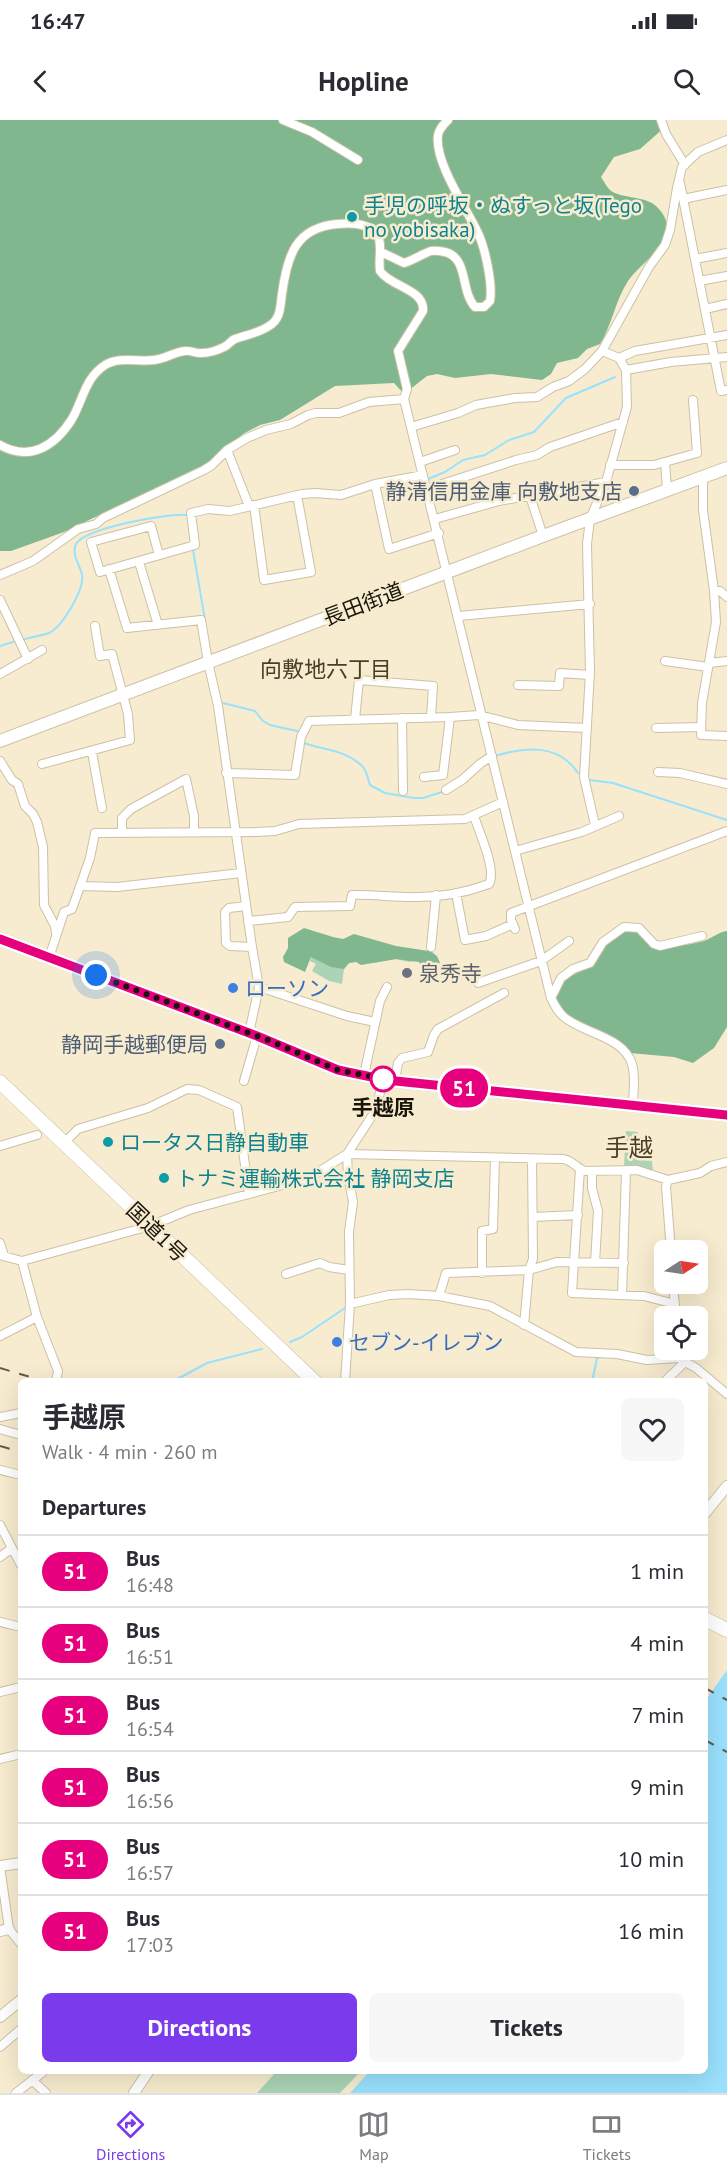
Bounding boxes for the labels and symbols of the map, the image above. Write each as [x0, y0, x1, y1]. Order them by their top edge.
place label: 手児の呼坂・ぬすっと坂(Tego no yobisaka) [364, 192, 642, 243]
marker: 手児の呼坂・ぬすっと坂(Tego no yobisaka) [345, 210, 359, 224]
place label: 静清信用金庫 向敷地支店 [385, 478, 622, 505]
marker: 静清信用金庫 向敷地支店 [627, 484, 641, 498]
street label: 長田街道 [319, 576, 407, 632]
district label: 向敷地六丁目 [260, 655, 392, 683]
your location [81, 960, 111, 990]
place label: 泉秀寺 [419, 960, 482, 987]
marker: 泉秀寺 [400, 966, 414, 980]
place label: ローソン [245, 975, 329, 1002]
marker: ローソン [226, 981, 240, 995]
place label: 静岡手越郵便局 [61, 1031, 208, 1058]
marker: 静岡手越郵便局 [213, 1037, 227, 1051]
marker: 手越原 [370, 1066, 396, 1092]
line badge: 51 [437, 1068, 491, 1108]
place label: 手越原 [352, 1094, 415, 1121]
place label: ロータス日静自動車 [120, 1129, 309, 1156]
district label: 手越 [605, 1132, 653, 1163]
marker: ロータス日静自動車 [101, 1135, 115, 1149]
place label: トナミ運輸株式会社 静岡支店 [176, 1165, 455, 1192]
marker: トナミ運輸株式会社 静岡支店 [157, 1171, 171, 1185]
street label: 国道1号 [121, 1196, 193, 1268]
north arrow [654, 1240, 708, 1294]
place label: セブン-イレブン [349, 1329, 504, 1356]
marker: セブン-イレブン [330, 1335, 344, 1349]

